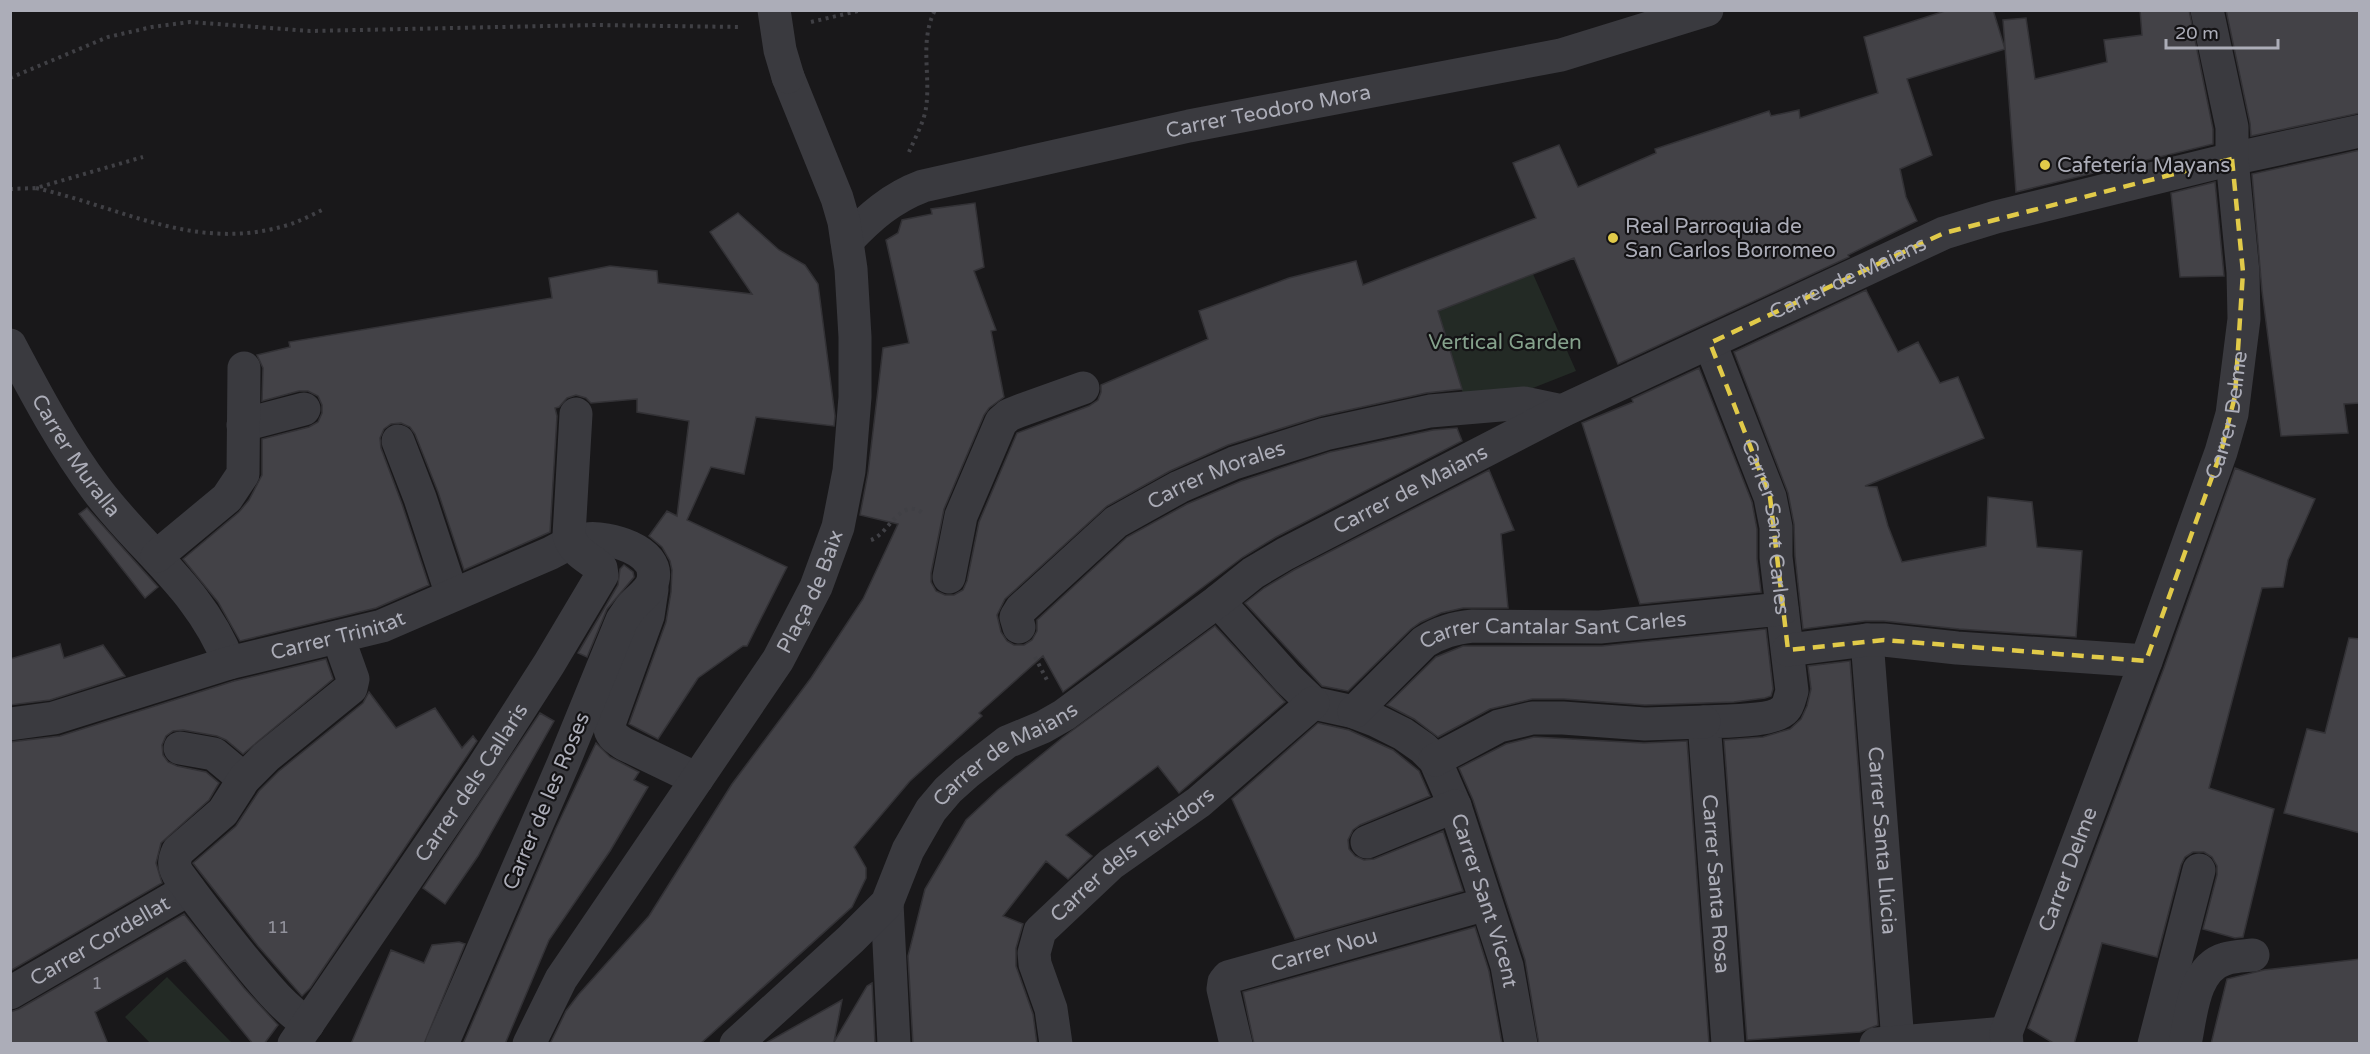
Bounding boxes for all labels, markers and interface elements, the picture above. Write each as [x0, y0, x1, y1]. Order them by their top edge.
scale bar [2166, 12, 2278, 50]
text: 20 m [2175, 22, 2219, 44]
street label: Carrer Teodoro Mora [1163, 80, 1373, 144]
place label: Cafetería Mayans [2057, 153, 2230, 178]
marker: Cafetería Mayans [2038, 158, 2052, 172]
place label: Real Parroquia de San Carlos Borromeo [1625, 214, 1836, 263]
marker: Real Parroquia de San Carlos Borromeo [1606, 231, 1620, 245]
street label: Carrer de Maians [1766, 231, 1930, 326]
park label: Vertical Garden [1428, 330, 1582, 355]
street label: Carrer Delme [2200, 349, 2253, 483]
street label: Carrer Muralla [26, 390, 126, 523]
street label: Carrer Morales [1143, 435, 1288, 515]
street label: Carrer Sant Carles [1736, 436, 1795, 616]
street label: Carrer de Maians [1329, 440, 1492, 540]
street label: Plaça de Baix [772, 527, 849, 658]
street label: Carrer Trinitat [268, 606, 409, 666]
street label: Carrer Cantalar Sant Carles [1415, 607, 1688, 655]
street label: Carrer de Maians [928, 697, 1083, 812]
street label: Carrer dels Callaris [410, 699, 534, 867]
street label: Carrer de les Roses [498, 709, 595, 894]
street label: Carrer Santa Llúcia [1862, 745, 1902, 935]
street label: Carrer dels Teixidors [1045, 782, 1220, 928]
street label: Carrer Santa Rosa [1696, 793, 1735, 975]
street label: Carrer Delme [2033, 803, 2103, 935]
street label: Carrer Sant Vicent [1445, 810, 1523, 990]
street label: Carrer Cordellat [26, 891, 175, 992]
house number: 11 [267, 916, 289, 938]
street label: Carrer Nou [1268, 923, 1381, 977]
house number: 1 [91, 972, 103, 994]

